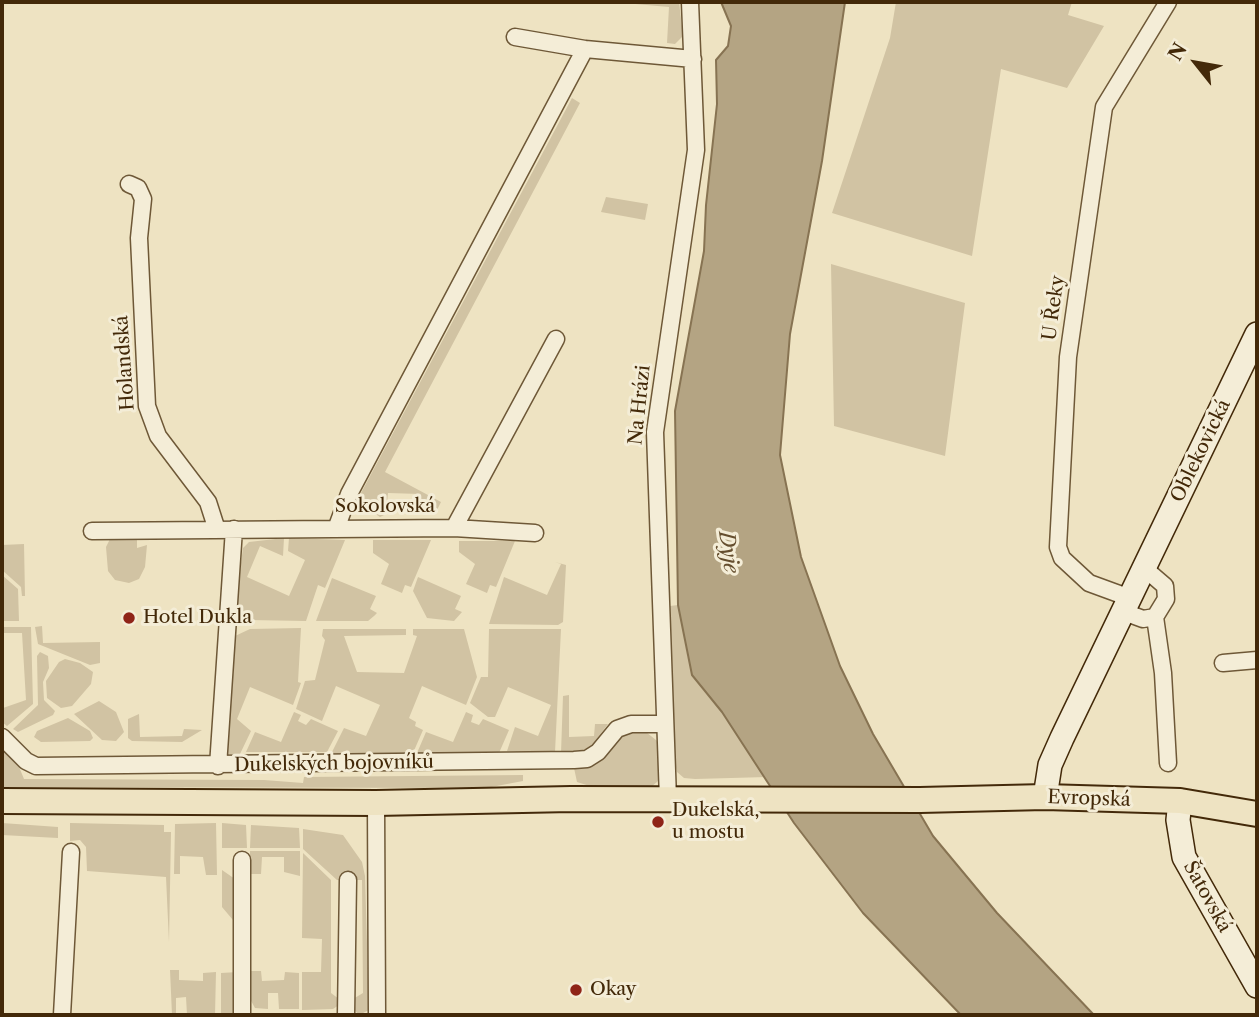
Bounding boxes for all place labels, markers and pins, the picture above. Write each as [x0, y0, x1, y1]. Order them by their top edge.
place label: Hotel Dukla [143, 607, 252, 629]
marker: Hotel Dukla [121, 610, 137, 626]
place label: Dukelská, u mostu [672, 800, 759, 844]
marker: Dukelská, u mostu [650, 814, 666, 830]
place label: Okay [590, 979, 636, 1001]
marker: Okay [568, 982, 584, 998]

